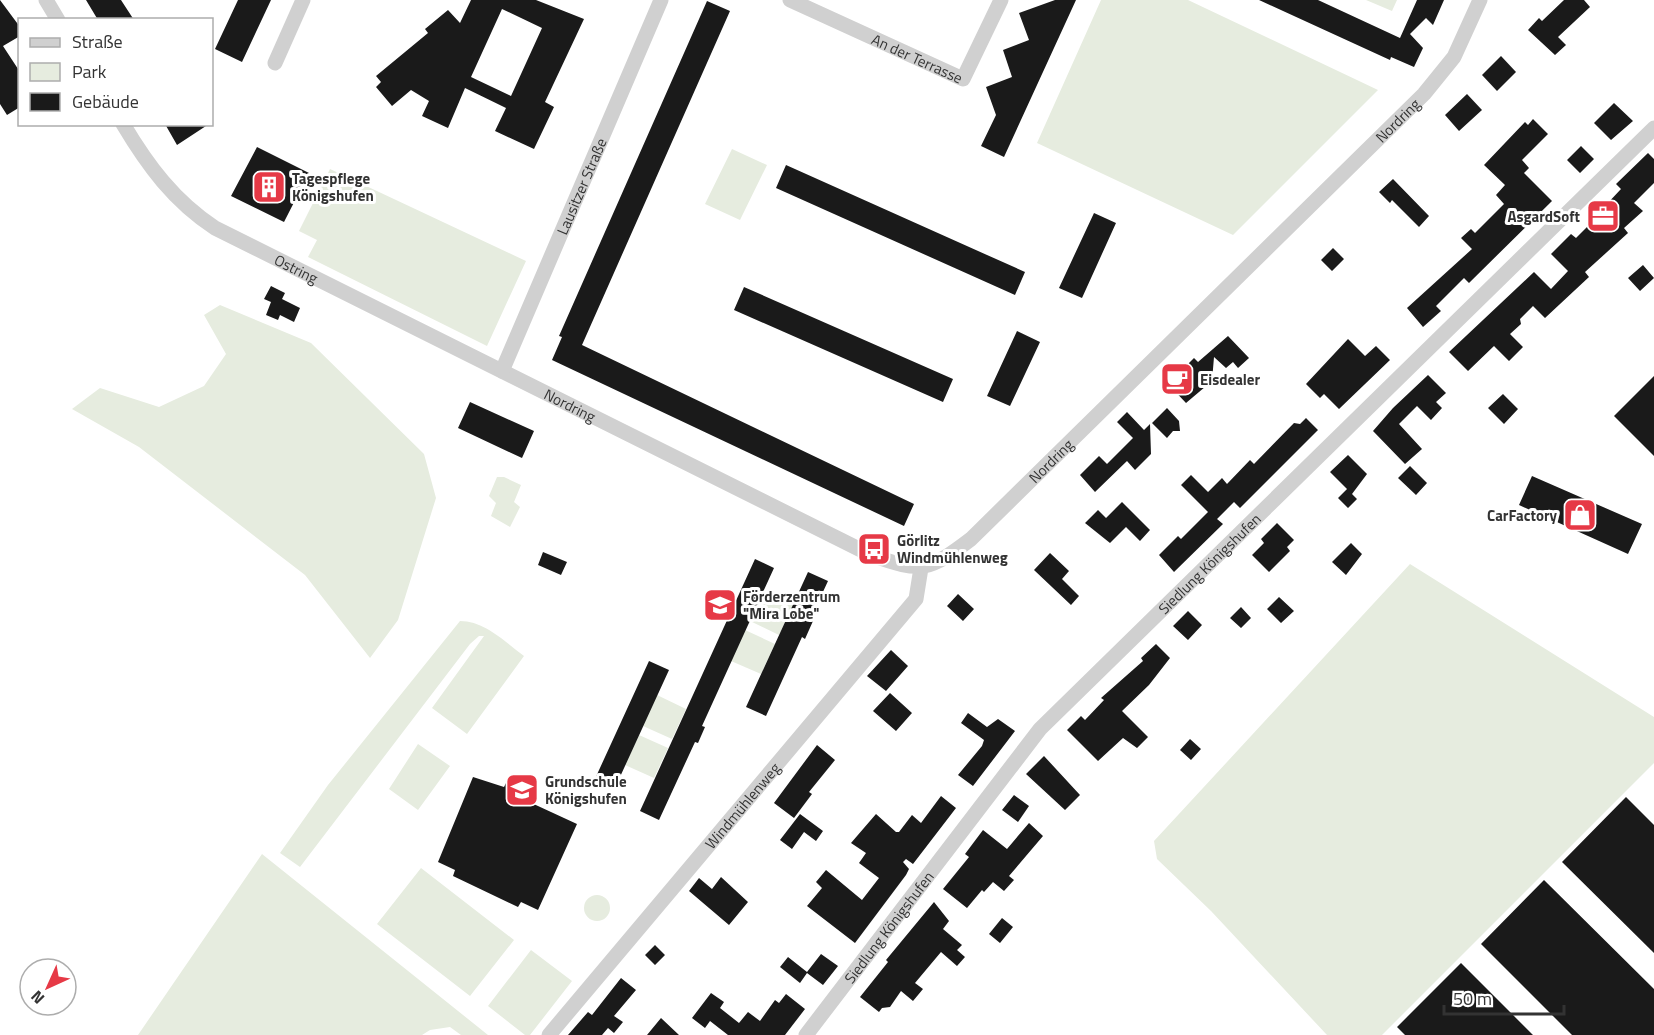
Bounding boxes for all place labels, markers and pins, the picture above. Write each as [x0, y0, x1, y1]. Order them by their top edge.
place label: Tagespflege Königshufen [292, 167, 374, 207]
building icon: Tagespflege Königshufen [251, 169, 287, 205]
office icon: AsgardSoft [1585, 198, 1621, 234]
place label: AsgardSoft [1507, 205, 1581, 228]
cafe icon: Eisdealer [1159, 361, 1195, 397]
place label: Eisdealer [1200, 368, 1261, 391]
shop icon: CarFactory [1562, 497, 1598, 533]
place label: CarFactory [1487, 504, 1557, 527]
place label: Görlitz Windmühlenweg [897, 529, 1008, 569]
bus stop icon: Görlitz Windmühlenweg [856, 531, 892, 567]
place label: Förderzentrum "Mira Lobe" [743, 585, 840, 625]
school or university icon: Förderzentrum "Mira Lobe" [702, 587, 738, 623]
place label: Grundschule Königshufen [545, 770, 627, 810]
school or university icon: Grundschule Königshufen [504, 772, 540, 808]

